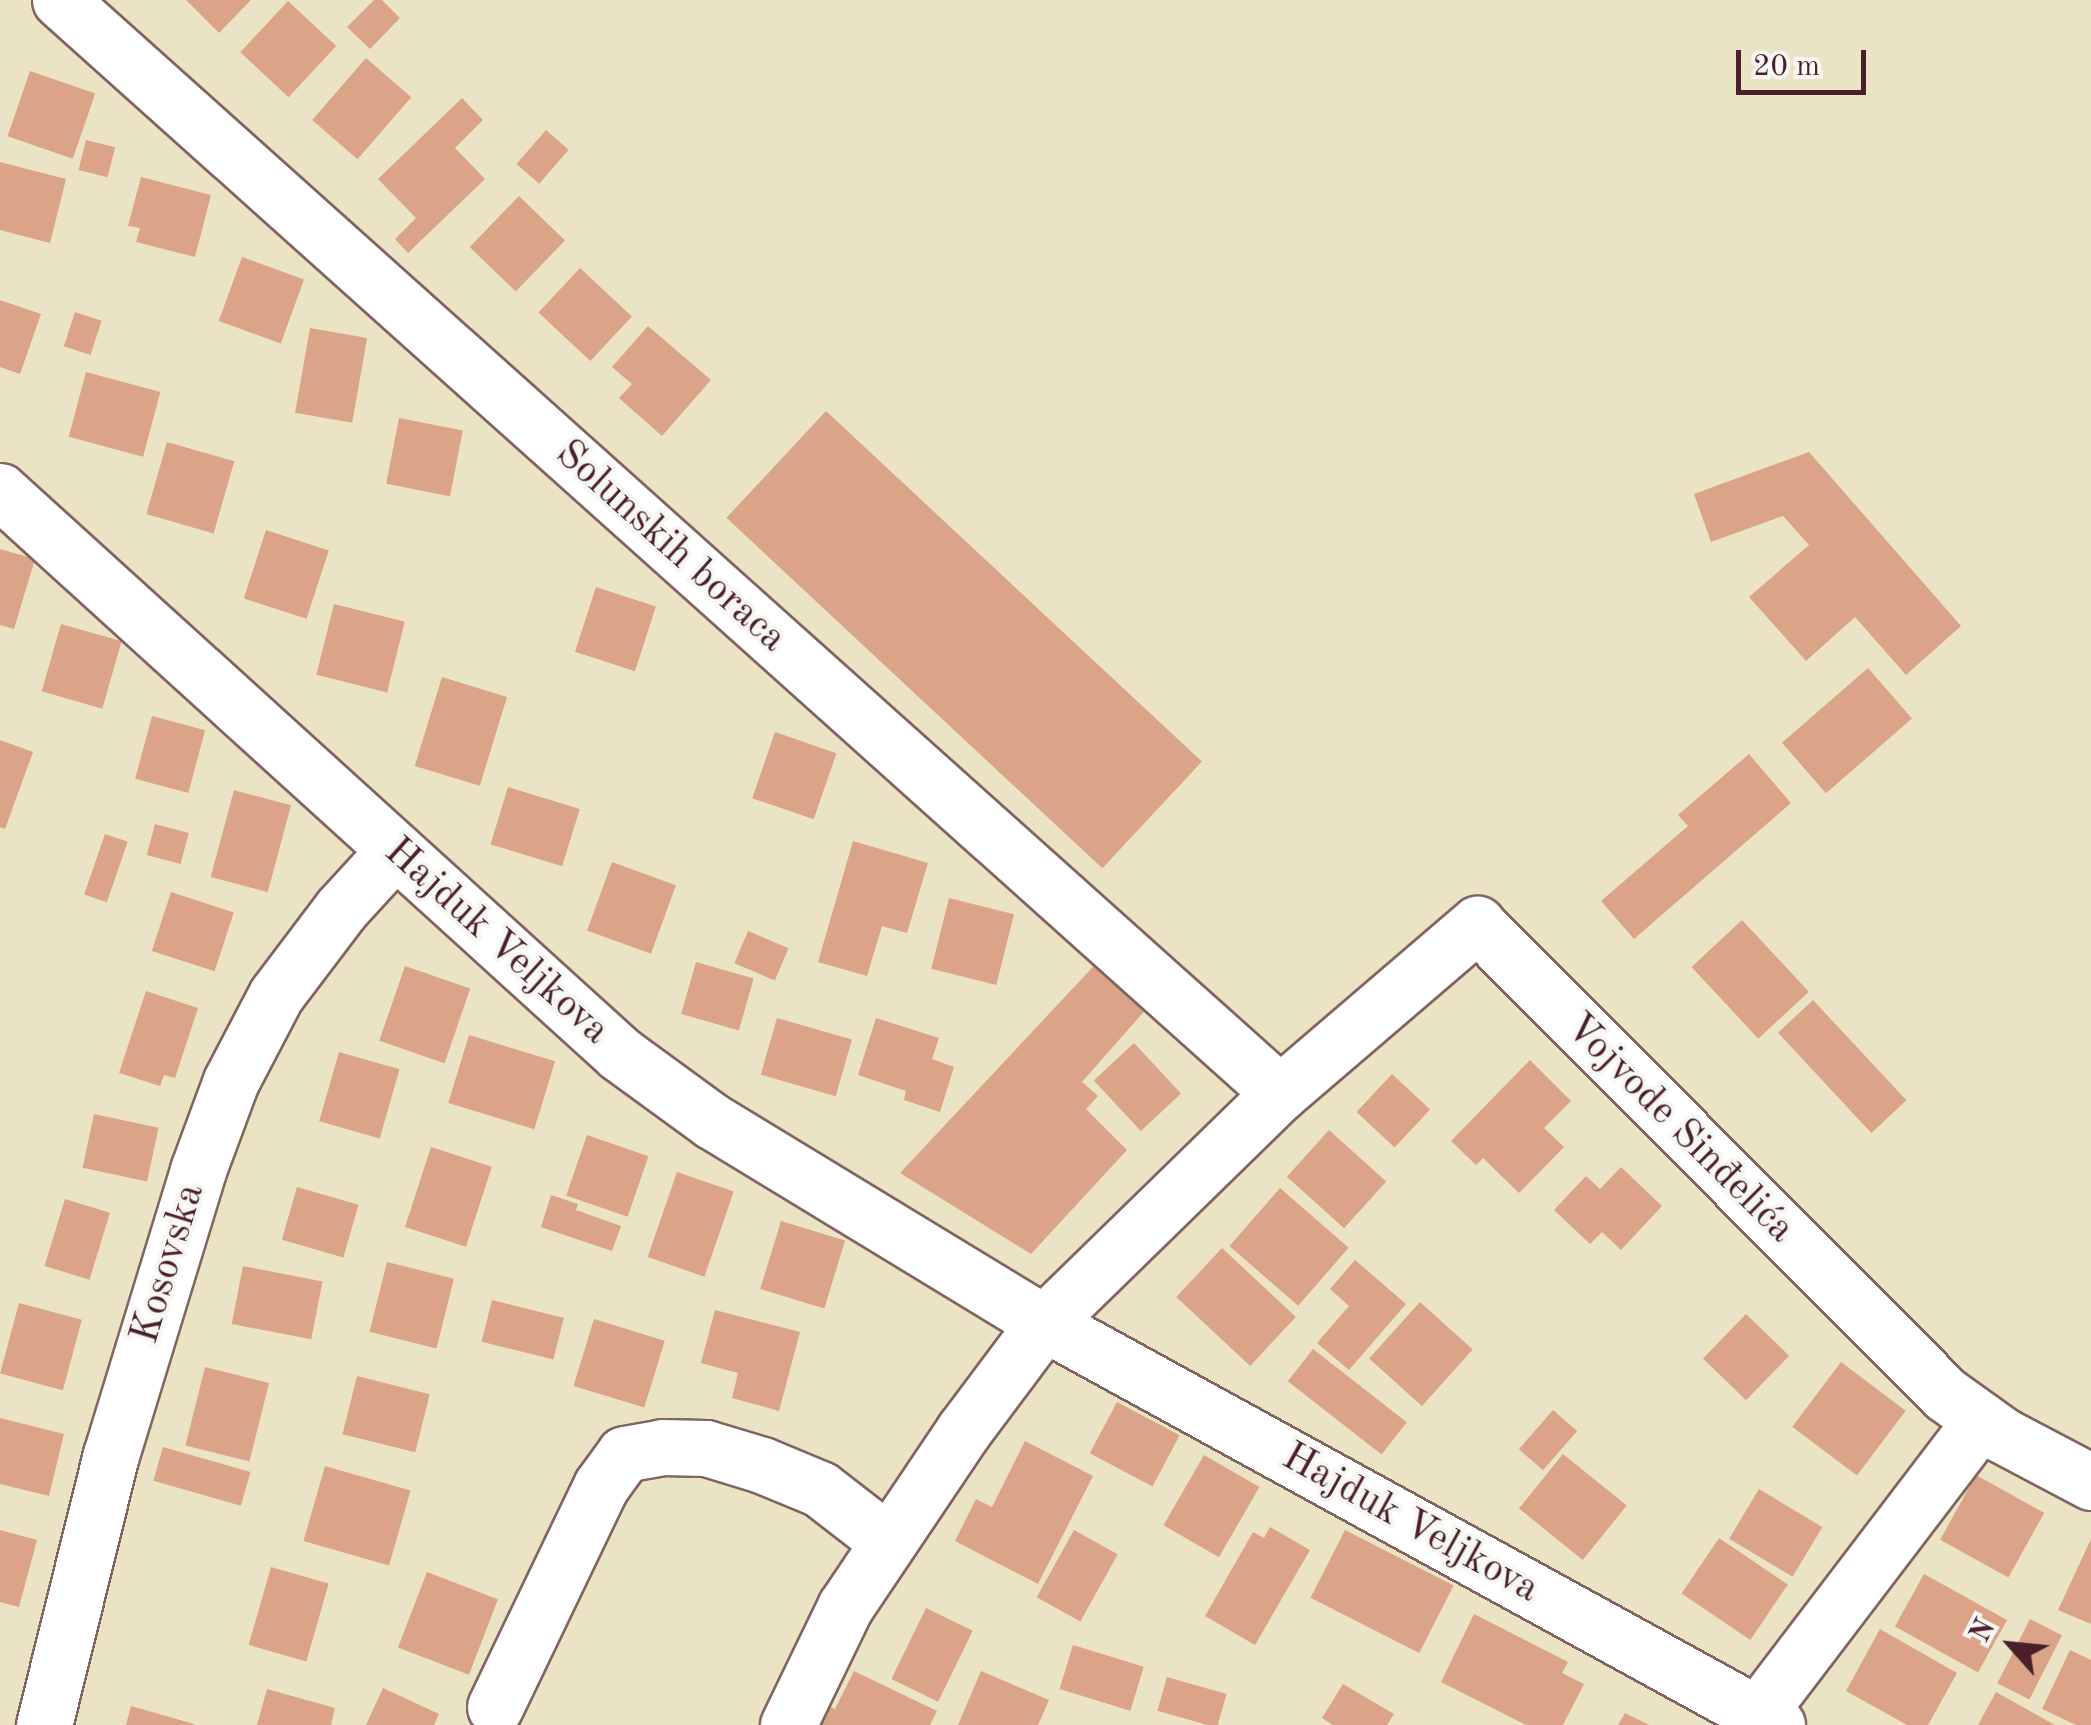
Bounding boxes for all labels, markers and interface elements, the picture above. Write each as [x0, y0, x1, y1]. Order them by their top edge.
scale bar [1741, 30, 1871, 92]
text: 20 m [1753, 52, 1820, 82]
street label: Solunskih boraca [545, 431, 795, 663]
street label: Hajduk Veljkova [374, 828, 618, 1056]
street label: Vojvode Sinđelića [1554, 1004, 1804, 1254]
street label: Kosovska [122, 1178, 216, 1350]
street label: Hajduk Veljkova [1273, 1434, 1547, 1614]
north arrow [1961, 1595, 2061, 1695]
text: N [1967, 1615, 2002, 1647]

